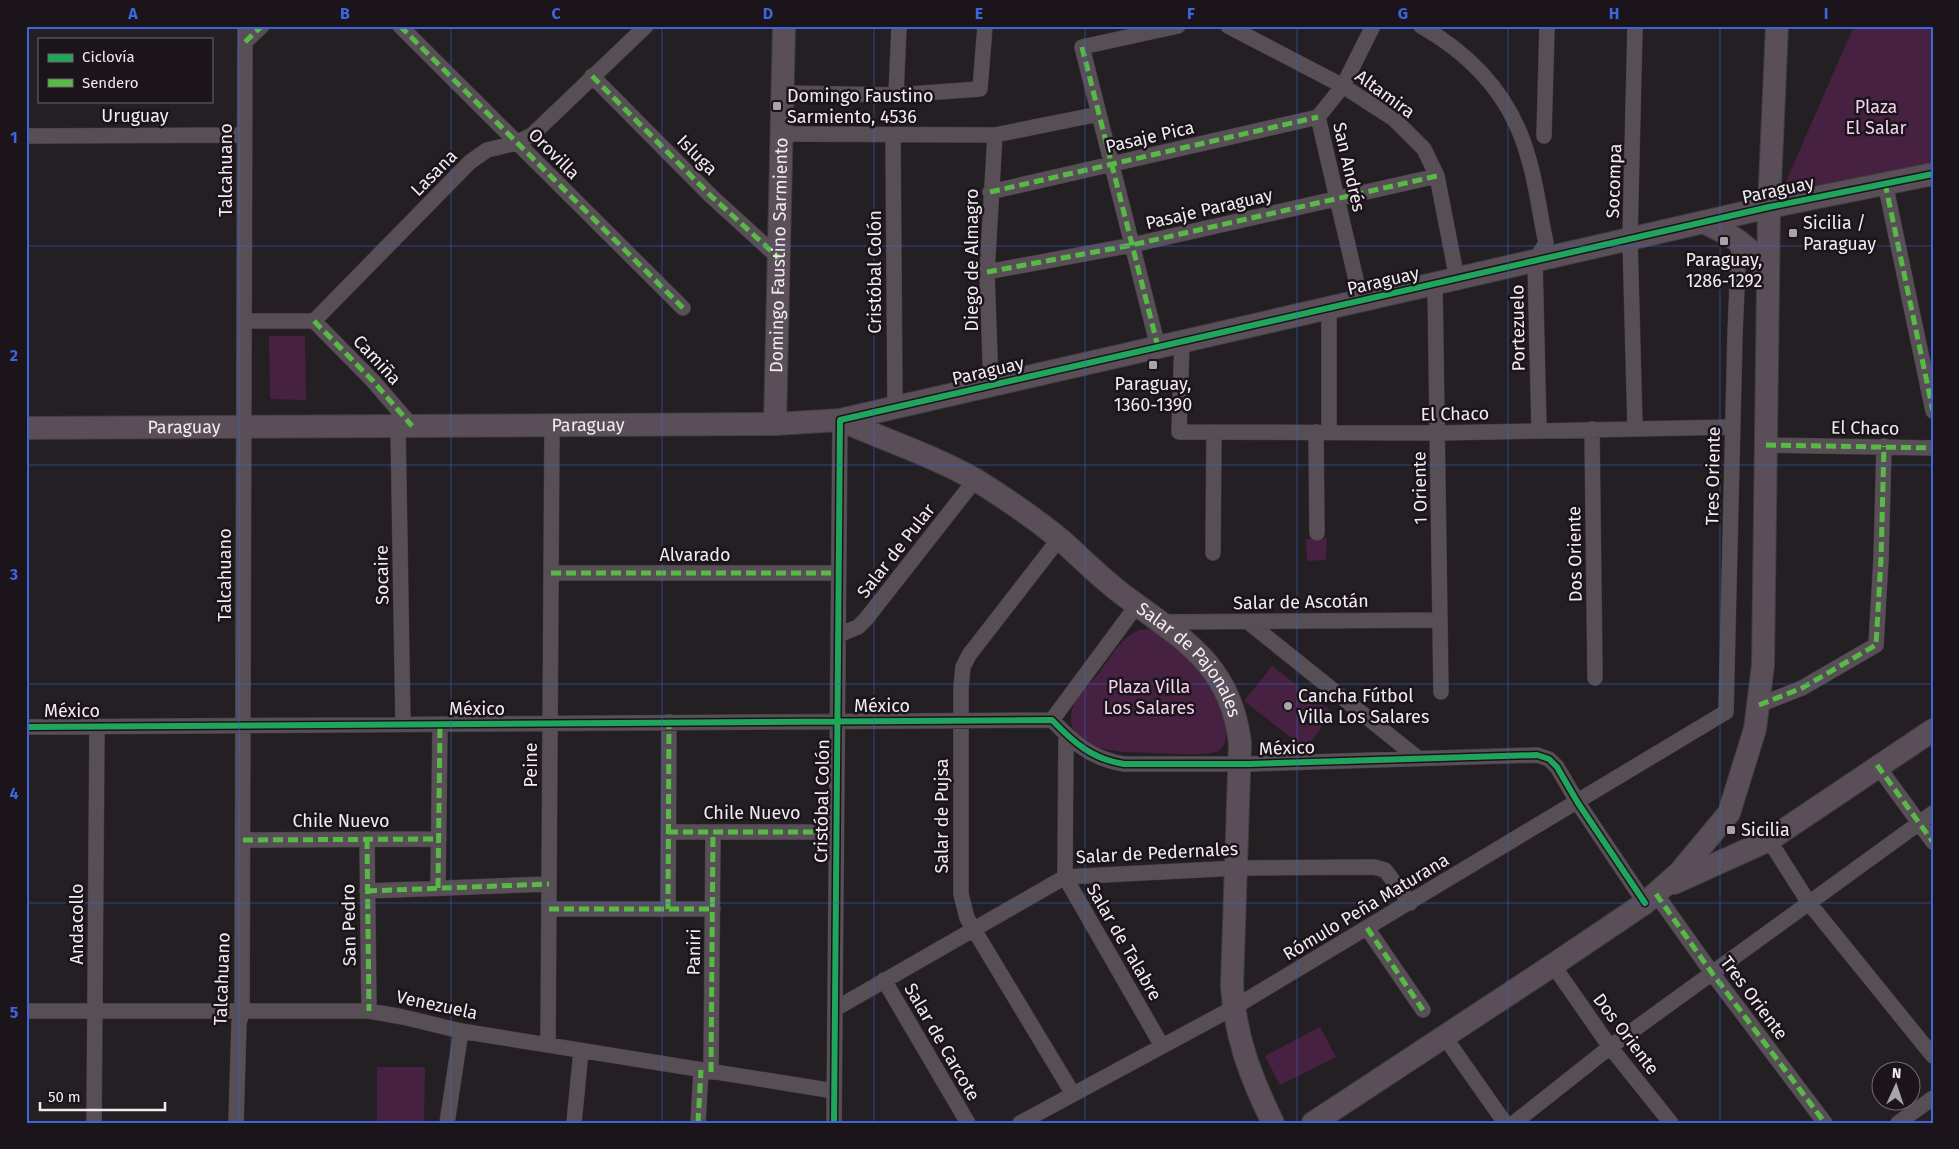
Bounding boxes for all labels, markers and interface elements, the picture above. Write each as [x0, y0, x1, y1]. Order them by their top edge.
text: A [127, 4, 138, 23]
text: B [340, 4, 350, 23]
text: C [551, 4, 561, 23]
text: D [763, 4, 773, 23]
text: E [975, 4, 983, 23]
text: F [1187, 4, 1195, 23]
text: G [1398, 4, 1408, 23]
text: H [1609, 4, 1619, 23]
text: I [1824, 4, 1828, 23]
legend [38, 38, 212, 102]
text: Ciclovía [82, 48, 135, 66]
street label: Altamira [1351, 65, 1419, 123]
text: Sendero [82, 74, 138, 92]
place label: Domingo Faustino Sarmiento, 4536 [787, 85, 934, 128]
park label: Plaza El Salar [1846, 96, 1906, 139]
marker: Domingo Faustino Sarmiento, 4536 [771, 100, 783, 112]
street label: Uruguay [101, 105, 169, 127]
street label: Pasaje Pica [1104, 116, 1196, 158]
street label: San Andrés [1328, 120, 1370, 214]
street label: Talcahuano [215, 123, 237, 217]
street label: Orovilla [524, 124, 584, 184]
text: 1 [10, 128, 18, 147]
street label: Isluga [672, 130, 722, 180]
street label: Domingo Faustino Sarmiento [765, 137, 792, 373]
street label: Socompa [1602, 143, 1626, 219]
street label: Lasana [406, 145, 462, 201]
street label: Paraguay [1740, 172, 1816, 208]
street label: Pasaje Paraguay [1143, 184, 1275, 234]
street label: Diego de Almagro [961, 188, 983, 332]
street label: Cristóbal Colón [864, 210, 886, 334]
place label: Sicilia / Paraguay [1803, 212, 1876, 255]
marker: Sicilia / Paraguay [1787, 227, 1799, 239]
marker: Paraguay, 1286-1292 [1718, 235, 1730, 247]
place label: Paraguay, 1286-1292 [1686, 249, 1762, 292]
street label: Paraguay [1345, 262, 1421, 300]
street label: Portezuelo [1506, 284, 1530, 372]
street label: Camiña [348, 330, 406, 390]
text: 2 [10, 346, 18, 365]
street label: Paraguay [950, 352, 1026, 390]
marker: Paraguay, 1360-1390 [1147, 359, 1159, 371]
place label: Paraguay, 1360-1390 [1114, 373, 1192, 416]
street label: El Chaco [1421, 402, 1489, 426]
street label: Paraguay [551, 414, 625, 436]
street label: Paraguay [147, 416, 221, 438]
street label: El Chaco [1831, 416, 1899, 440]
street label: Tres Oriente [1701, 426, 1725, 526]
street label: 1 Oriente [1408, 451, 1432, 525]
street label: Salar de Pular [852, 499, 940, 603]
street label: Dos Oriente [1563, 506, 1587, 602]
street label: Talcahuano [214, 528, 236, 622]
street label: Alvarado [659, 544, 731, 566]
street label: Socaire [370, 545, 394, 605]
text: 3 [9, 565, 18, 584]
street label: Salar de Ascotán [1233, 590, 1369, 614]
street label: Salar de Pajonales [1132, 597, 1246, 720]
park label: Plaza Villa Los Salares [1103, 676, 1195, 719]
place label: Cancha Fútbol Villa Los Salares [1298, 685, 1429, 728]
street label: México [854, 695, 910, 717]
street label: México [449, 698, 505, 720]
street label: México [44, 700, 100, 722]
marker: Cancha Fútbol Villa Los Salares [1282, 700, 1294, 712]
street label: México [1259, 736, 1315, 760]
street label: Cristóbal Colón [810, 739, 834, 863]
street label: Peine [520, 742, 542, 788]
street label: Salar de Pujsa [931, 759, 953, 873]
text: 4 [9, 784, 19, 803]
street label: Chile Nuevo [703, 802, 801, 824]
street label: Chile Nuevo [292, 810, 390, 832]
place label: Sicilia [1741, 819, 1790, 841]
marker: Sicilia [1725, 824, 1737, 836]
street label: Salar de Pedernales [1075, 838, 1239, 868]
street label: Rómulo Peña Maturana [1279, 849, 1453, 965]
street label: Salar de Talabre [1082, 880, 1166, 1004]
street label: Andacollo [66, 883, 88, 965]
street label: San Pedro [337, 884, 361, 966]
street label: Paniri [683, 928, 705, 976]
street label: Talcahuano [209, 932, 235, 1026]
street label: Tres Oriente [1715, 952, 1793, 1044]
street label: Salar de Carcote [899, 979, 985, 1105]
street label: Venezuela [394, 986, 480, 1024]
street label: Dos Oriente [1588, 989, 1664, 1079]
text: 5 [10, 1003, 19, 1022]
north arrow [1872, 1062, 1922, 1112]
text: N [1892, 1065, 1902, 1082]
scale bar [40, 1079, 165, 1111]
text: 50 m [48, 1088, 81, 1106]

